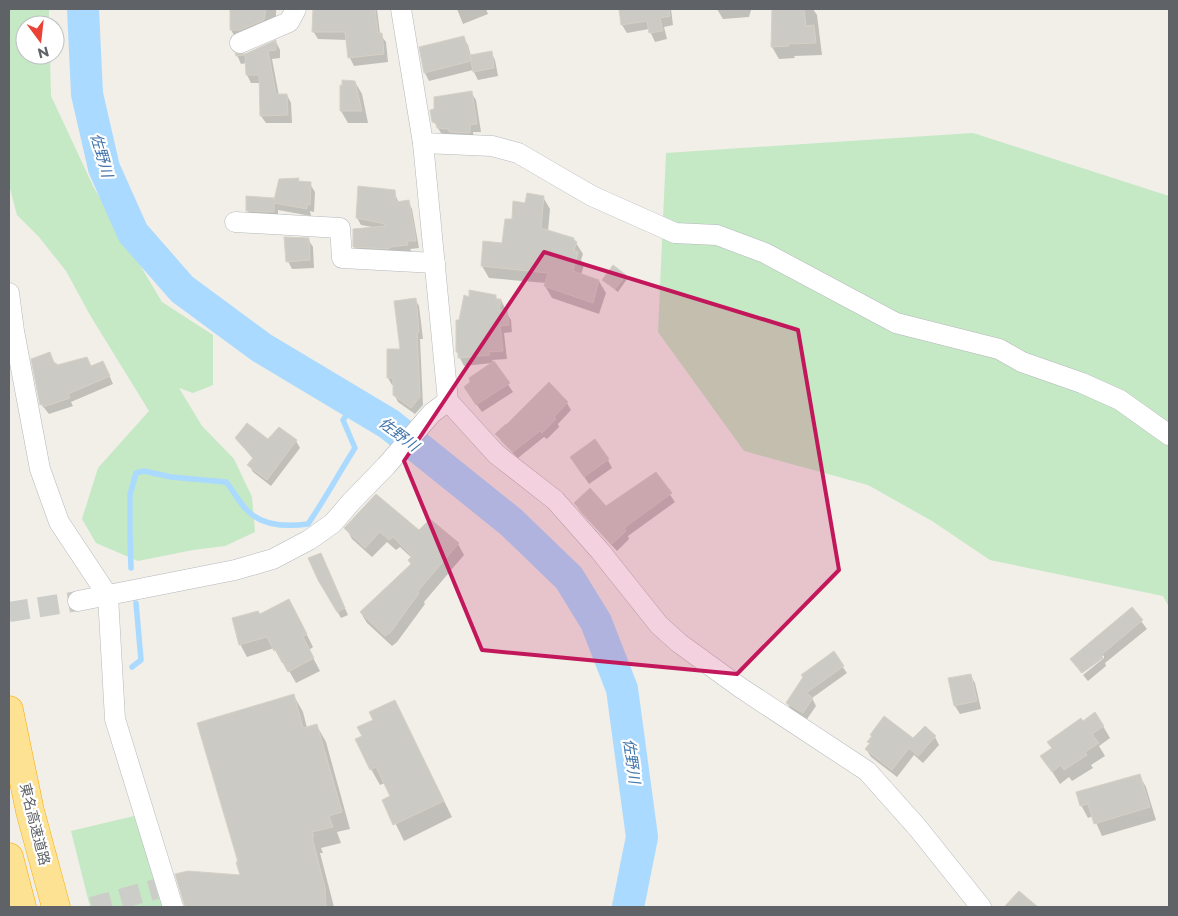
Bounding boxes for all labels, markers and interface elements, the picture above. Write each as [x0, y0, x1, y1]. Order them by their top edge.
north arrow [15, 15, 65, 65]
text: N [36, 42, 51, 63]
water label: 佐野川 [87, 131, 118, 181]
water label: 佐野川 [375, 413, 424, 456]
water label: 佐野川 [619, 737, 645, 787]
street label: 東名高速道路 [16, 781, 54, 867]

